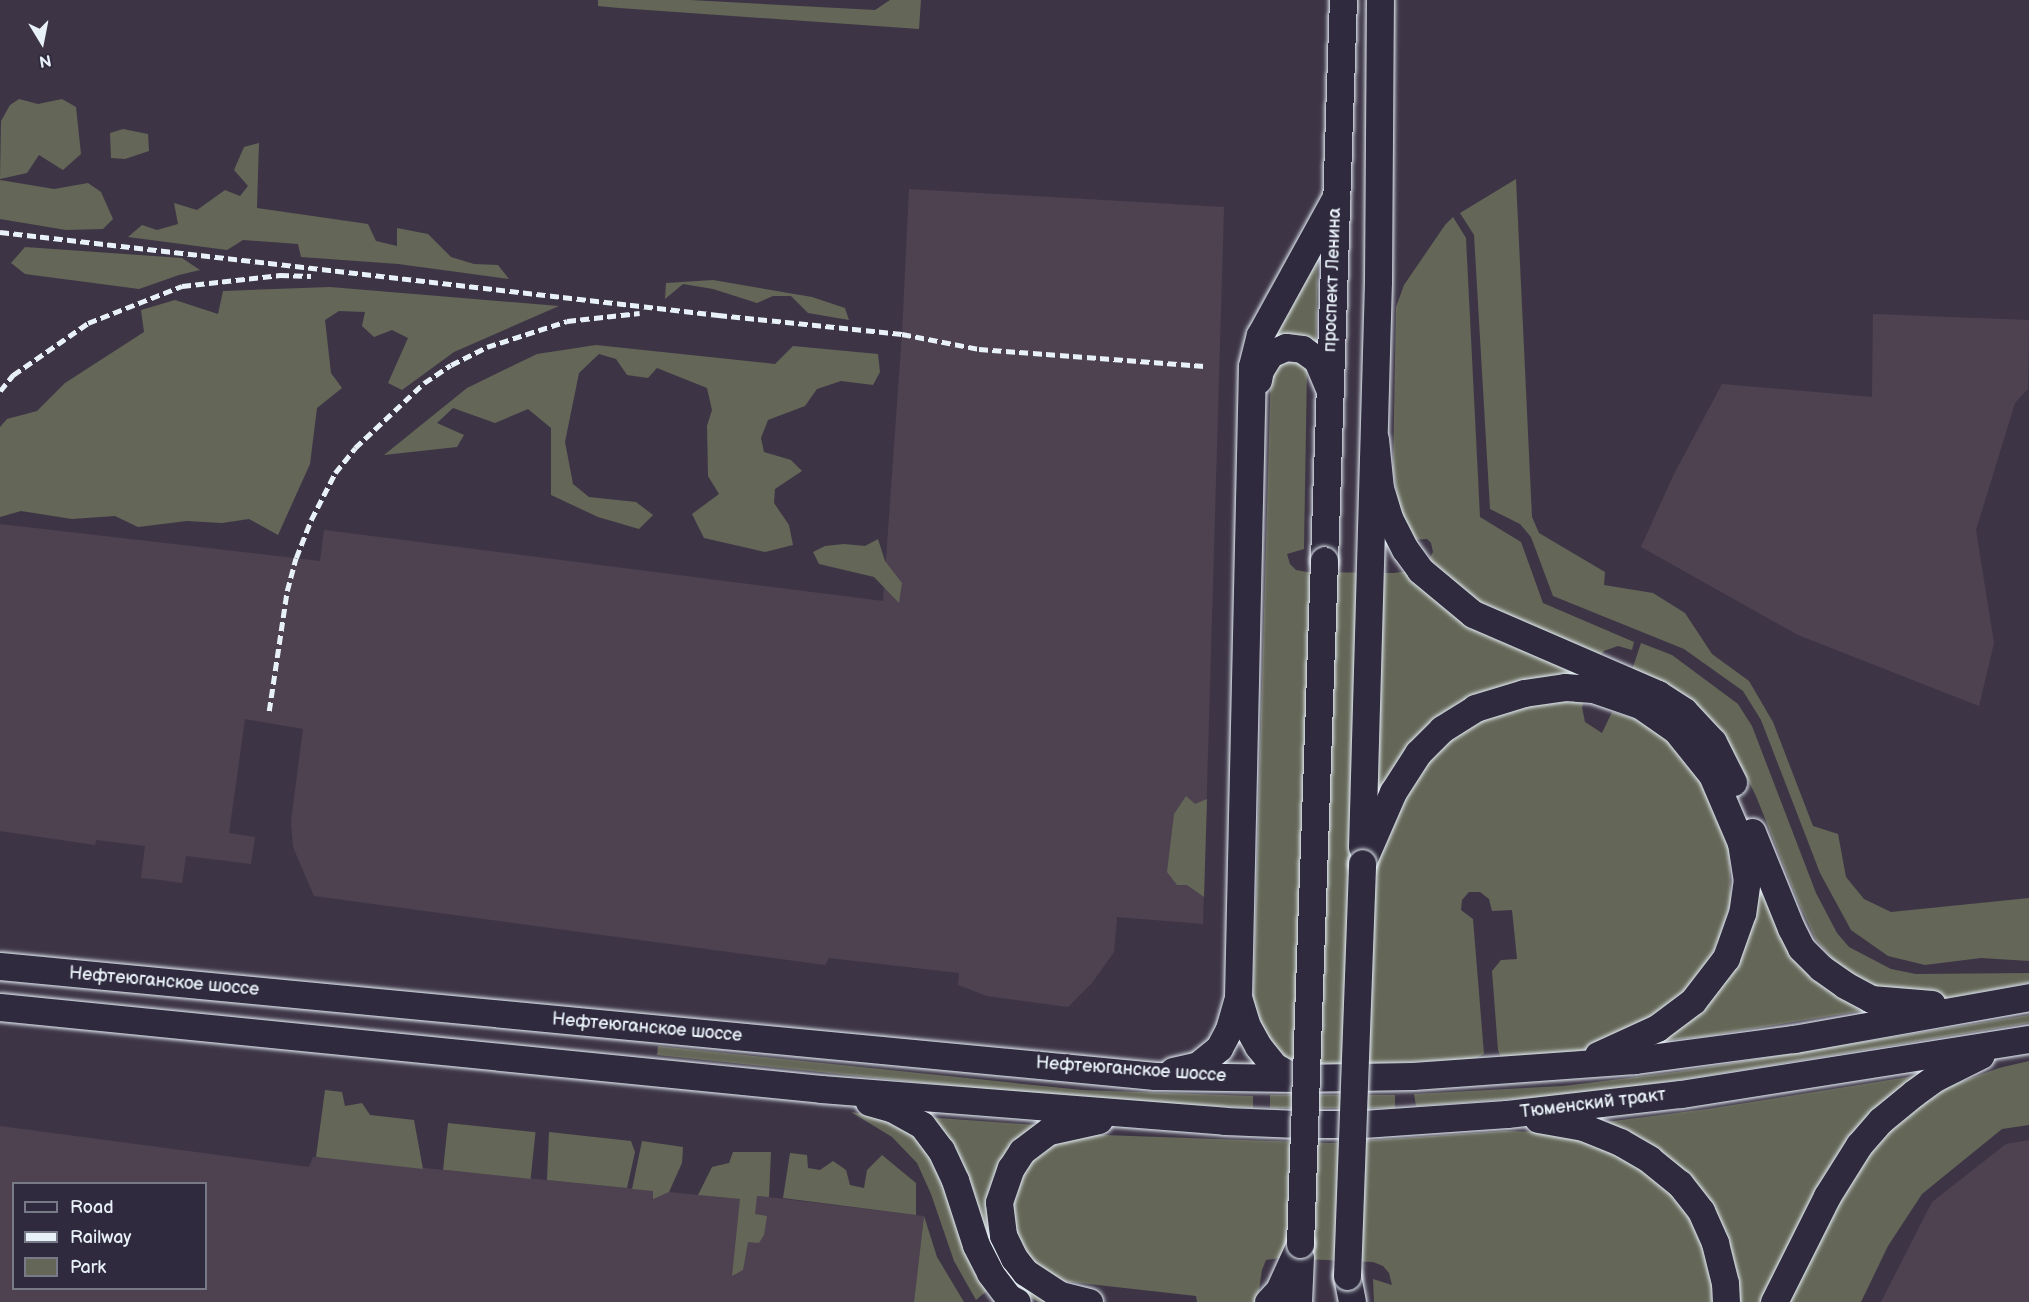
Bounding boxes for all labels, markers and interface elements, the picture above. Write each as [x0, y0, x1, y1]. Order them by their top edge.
north arrow [12, 12, 72, 72]
text: N [38, 50, 53, 71]
street label: проспект Ленина [1320, 207, 1346, 353]
street label: Нефтеюганское шоссе [68, 963, 260, 1001]
street label: Нефтеюганское шоссе [551, 1009, 743, 1047]
street label: Нефтеюганское шоссе [1035, 1053, 1227, 1087]
street label: Тюменский тракт [1519, 1084, 1667, 1124]
legend [12, 1182, 207, 1290]
text: Road [70, 1197, 114, 1218]
text: Railway [70, 1227, 132, 1248]
text: Park [70, 1257, 106, 1278]

